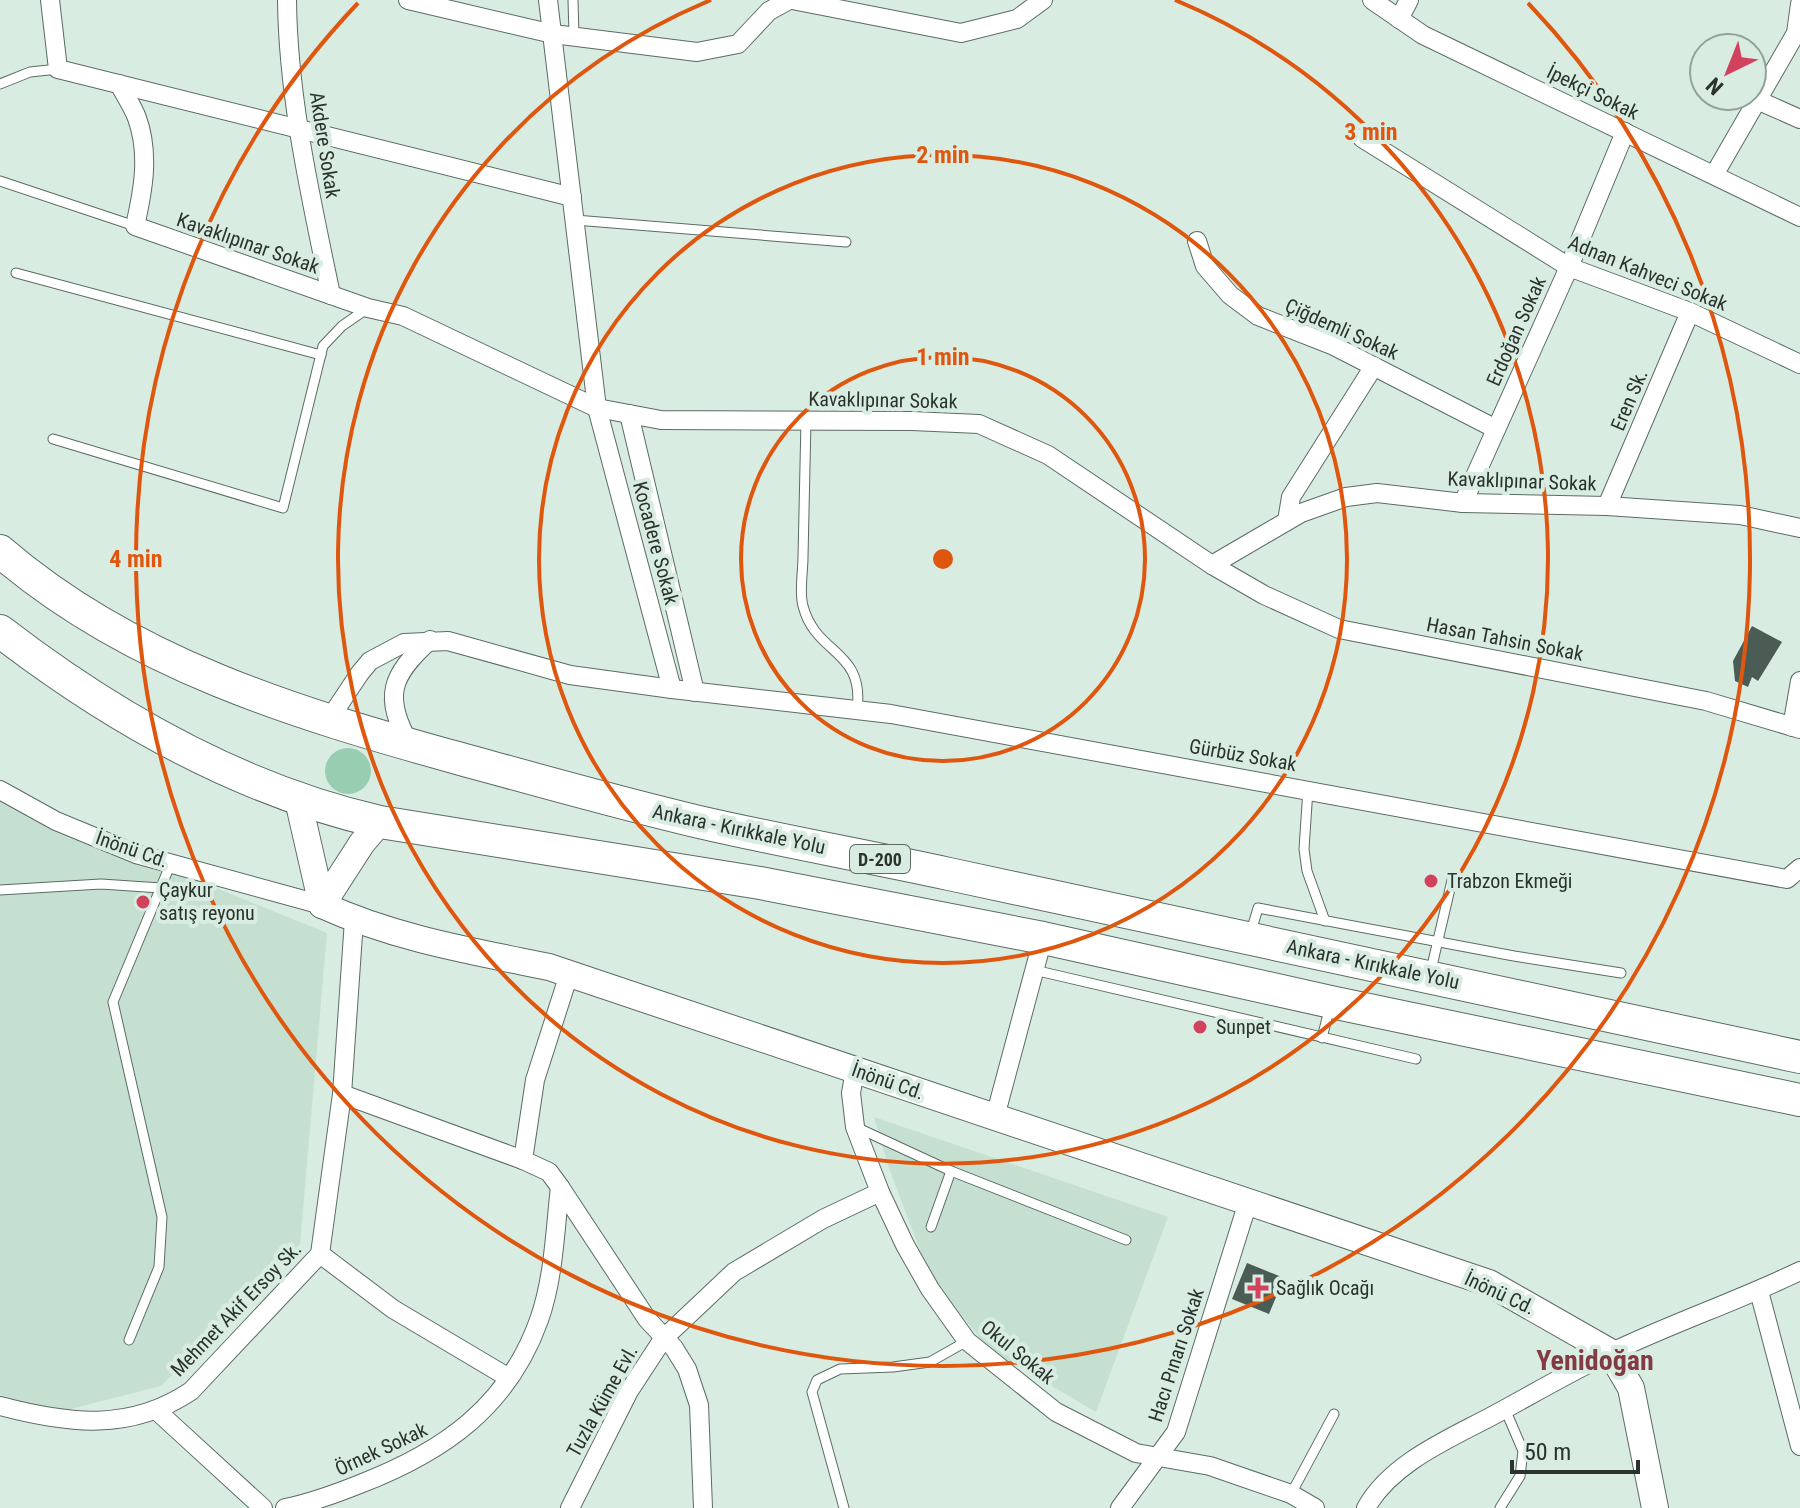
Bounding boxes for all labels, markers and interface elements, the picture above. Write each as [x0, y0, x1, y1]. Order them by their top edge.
north arrow [1688, 32, 1768, 112]
street label: İpekçi Sokak [1543, 59, 1643, 125]
text: N [1701, 73, 1728, 100]
street label: Akdere Sokak [305, 90, 345, 200]
text: 3 min [1344, 118, 1398, 146]
text: 2 min [916, 141, 970, 169]
street label: Kavaklıpınar Sokak [174, 207, 322, 279]
street label: Adnan Kahveci Sokak [1565, 230, 1731, 316]
street label: Erdoğan Sokak [1481, 272, 1551, 390]
street label: Çiğdemli Sokak [1281, 293, 1403, 365]
text: 1 min [916, 343, 970, 371]
street label: Eren Sk. [1605, 366, 1653, 434]
street label: Kavaklıpınar Sokak [808, 387, 958, 413]
street label: Kavaklıpınar Sokak [1447, 466, 1597, 496]
street label: Kocadere Sokak [628, 479, 684, 607]
text: 4 min [109, 545, 163, 573]
centre of rings [929, 545, 957, 573]
street label: Hasan Tahsin Sokak [1425, 612, 1585, 666]
street label: Gürbüz Sokak [1187, 734, 1299, 776]
street label: Ankara - Kırıkkale Yolu [650, 799, 828, 859]
street label: İnönü Cd. [93, 825, 171, 873]
road number: D-200 [850, 845, 910, 873]
place label: Trabzon Ekmeği [1447, 869, 1572, 893]
marker: Trabzon Ekmeği [1422, 872, 1440, 890]
place label: Çaykur satış reyonu [159, 878, 255, 925]
marker: Çaykur satış reyonu [134, 893, 152, 911]
street label: Ankara - Kırıkkale Yolu [1284, 934, 1462, 994]
place label: Sunpet [1216, 1015, 1271, 1039]
marker: Sunpet [1191, 1018, 1209, 1036]
street label: İnönü Cd. [849, 1057, 927, 1105]
street label: Mehmet Akif Ersoy Sk. [166, 1237, 306, 1381]
street label: İnönü Cd. [1461, 1266, 1539, 1320]
place label: Sağlık Ocağı [1276, 1276, 1374, 1300]
marker: Sağlık Ocağı [1247, 1277, 1269, 1299]
street label: Hacı Pınarı Sokak [1143, 1285, 1209, 1425]
street label: Okul Sokak [976, 1315, 1060, 1389]
street label: Tuzla Küme Evl. [561, 1341, 643, 1461]
district label: Yenidoğan [1536, 1344, 1654, 1377]
street label: Örnek Sokak [331, 1417, 431, 1481]
scale bar [1512, 1424, 1638, 1474]
text: 50 m [1524, 1438, 1571, 1466]

